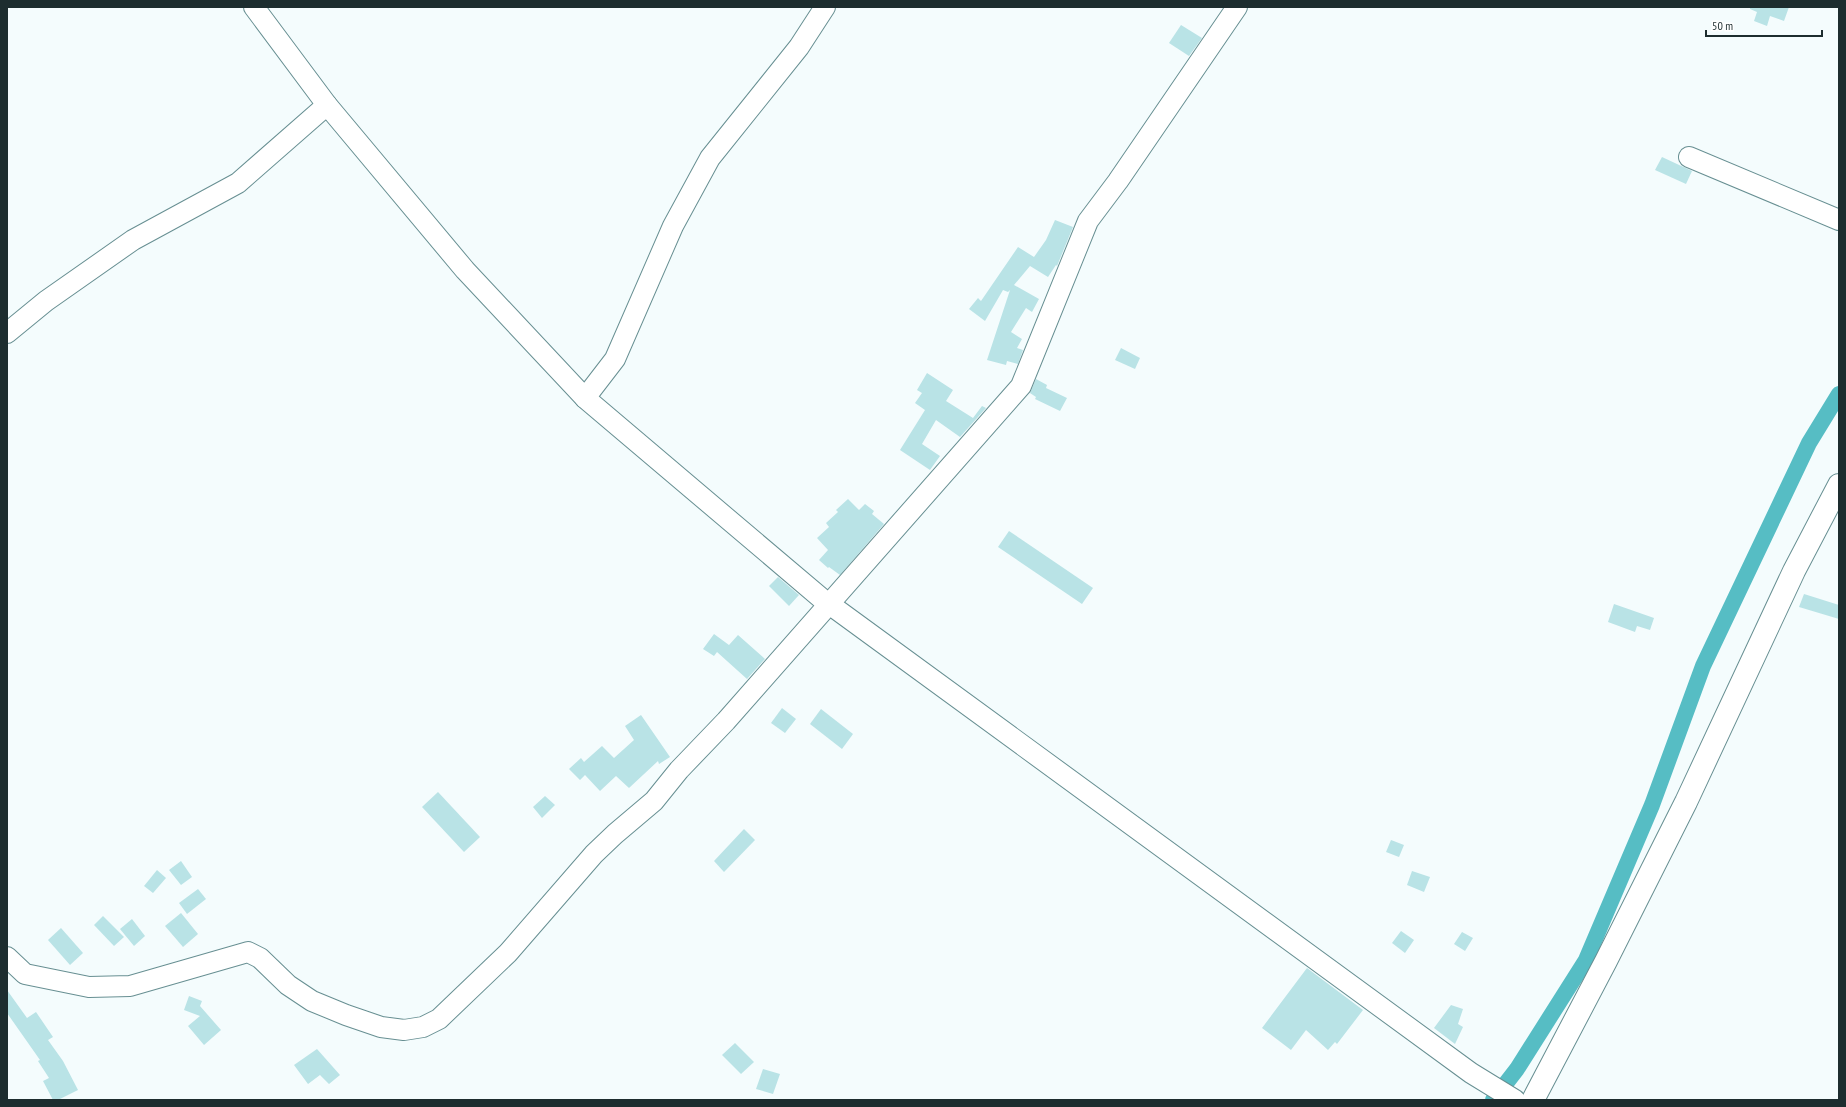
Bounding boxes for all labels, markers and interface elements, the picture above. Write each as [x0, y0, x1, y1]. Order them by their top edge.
scale bar [1706, 12, 1822, 38]
text: 50 m [1712, 18, 1733, 33]

